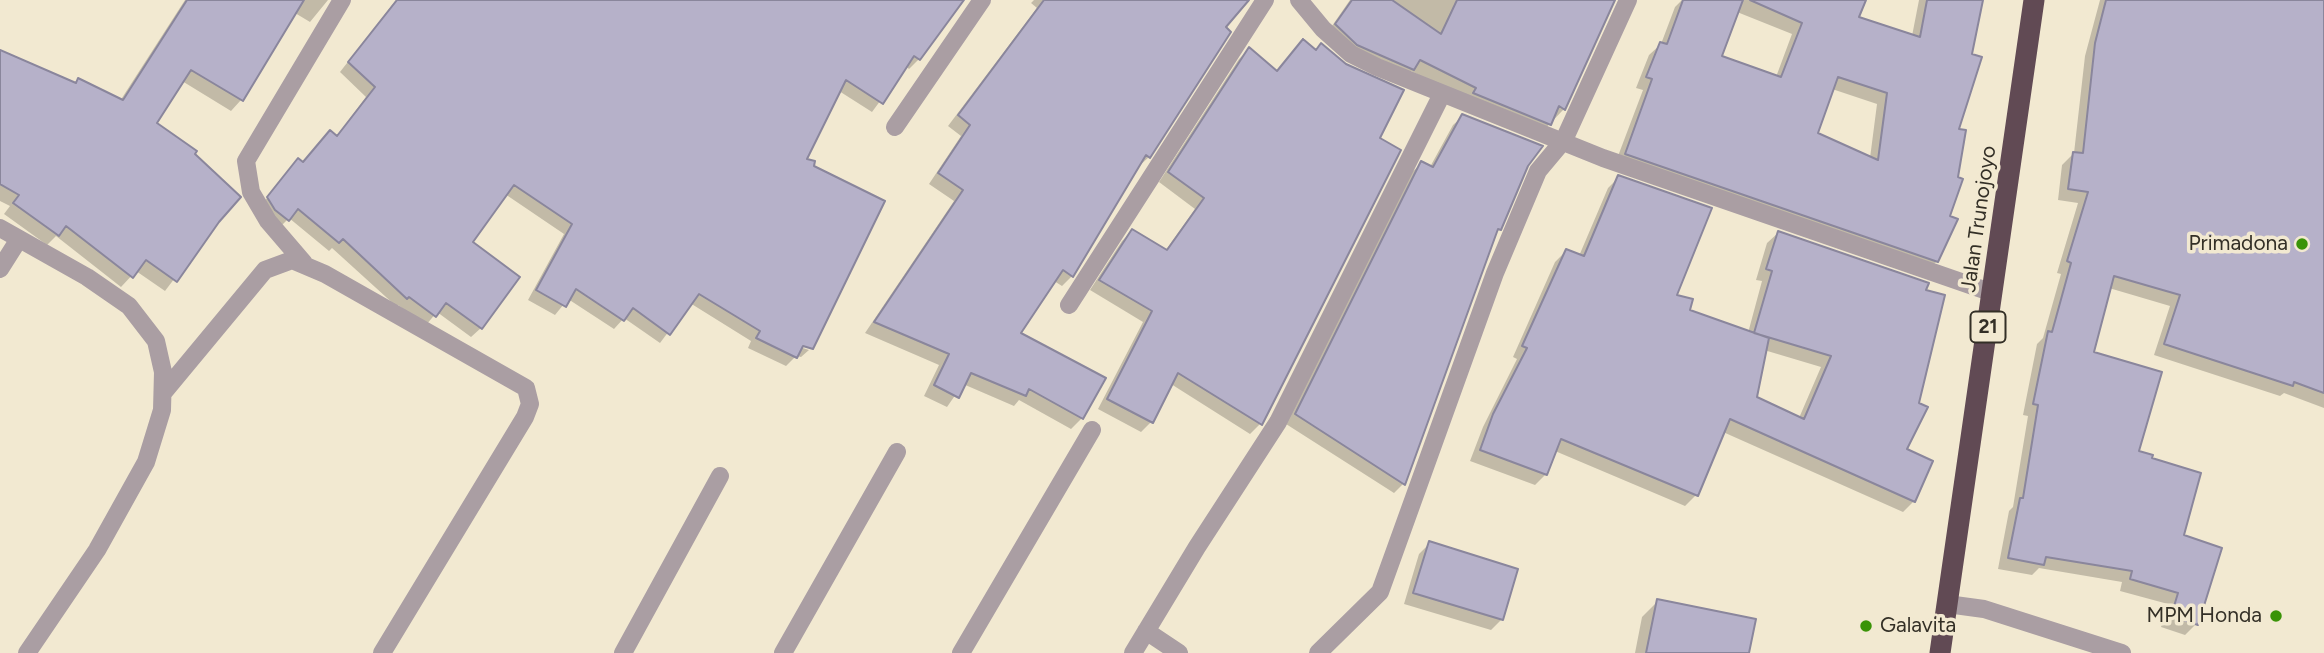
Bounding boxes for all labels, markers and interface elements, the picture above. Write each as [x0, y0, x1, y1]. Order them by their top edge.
street label: Jalan Trunojoyo [1956, 144, 2002, 294]
place label: Primadona [2188, 231, 2288, 257]
marker: Primadona [2294, 236, 2310, 252]
road number: 21 [1970, 312, 2006, 342]
place label: MPM Honda [2146, 603, 2262, 629]
marker: MPM Honda [2268, 608, 2284, 624]
place label: Galavita [1880, 613, 1956, 639]
marker: Galavita [1858, 618, 1874, 634]

